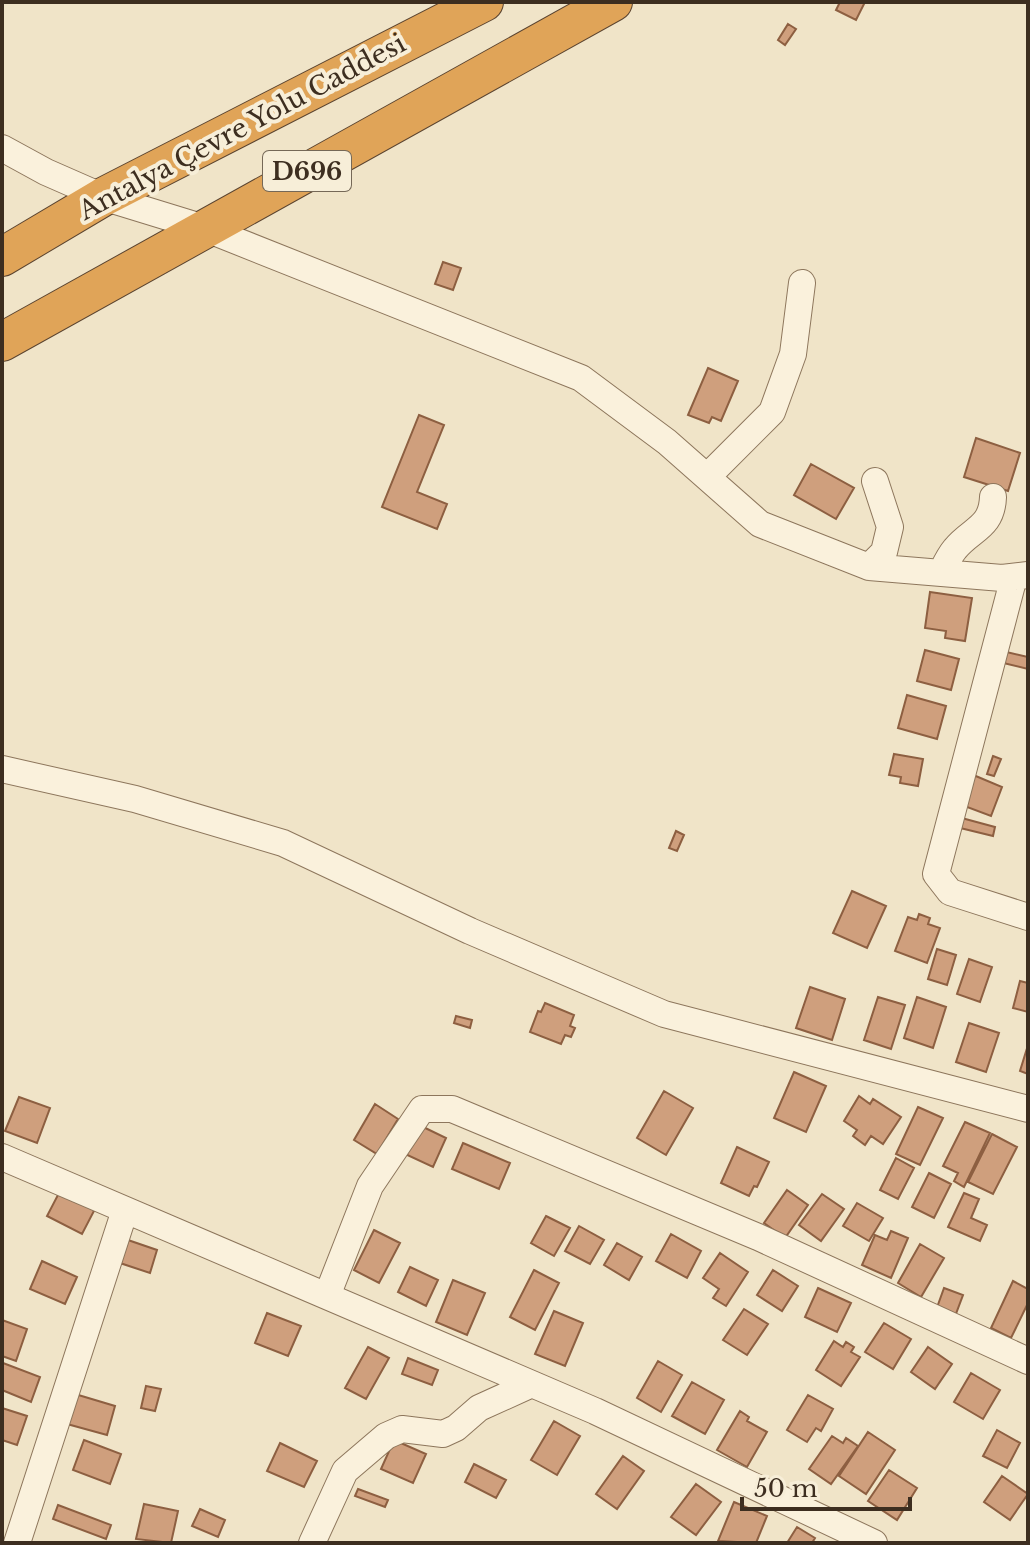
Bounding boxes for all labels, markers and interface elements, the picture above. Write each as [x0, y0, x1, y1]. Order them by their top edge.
street label: Antalya Çevre Yolu Caddesi [72, 27, 411, 227]
road number: D696 [263, 151, 351, 191]
scale bar [742, 1461, 910, 1511]
text: 50 m [754, 1474, 818, 1503]

